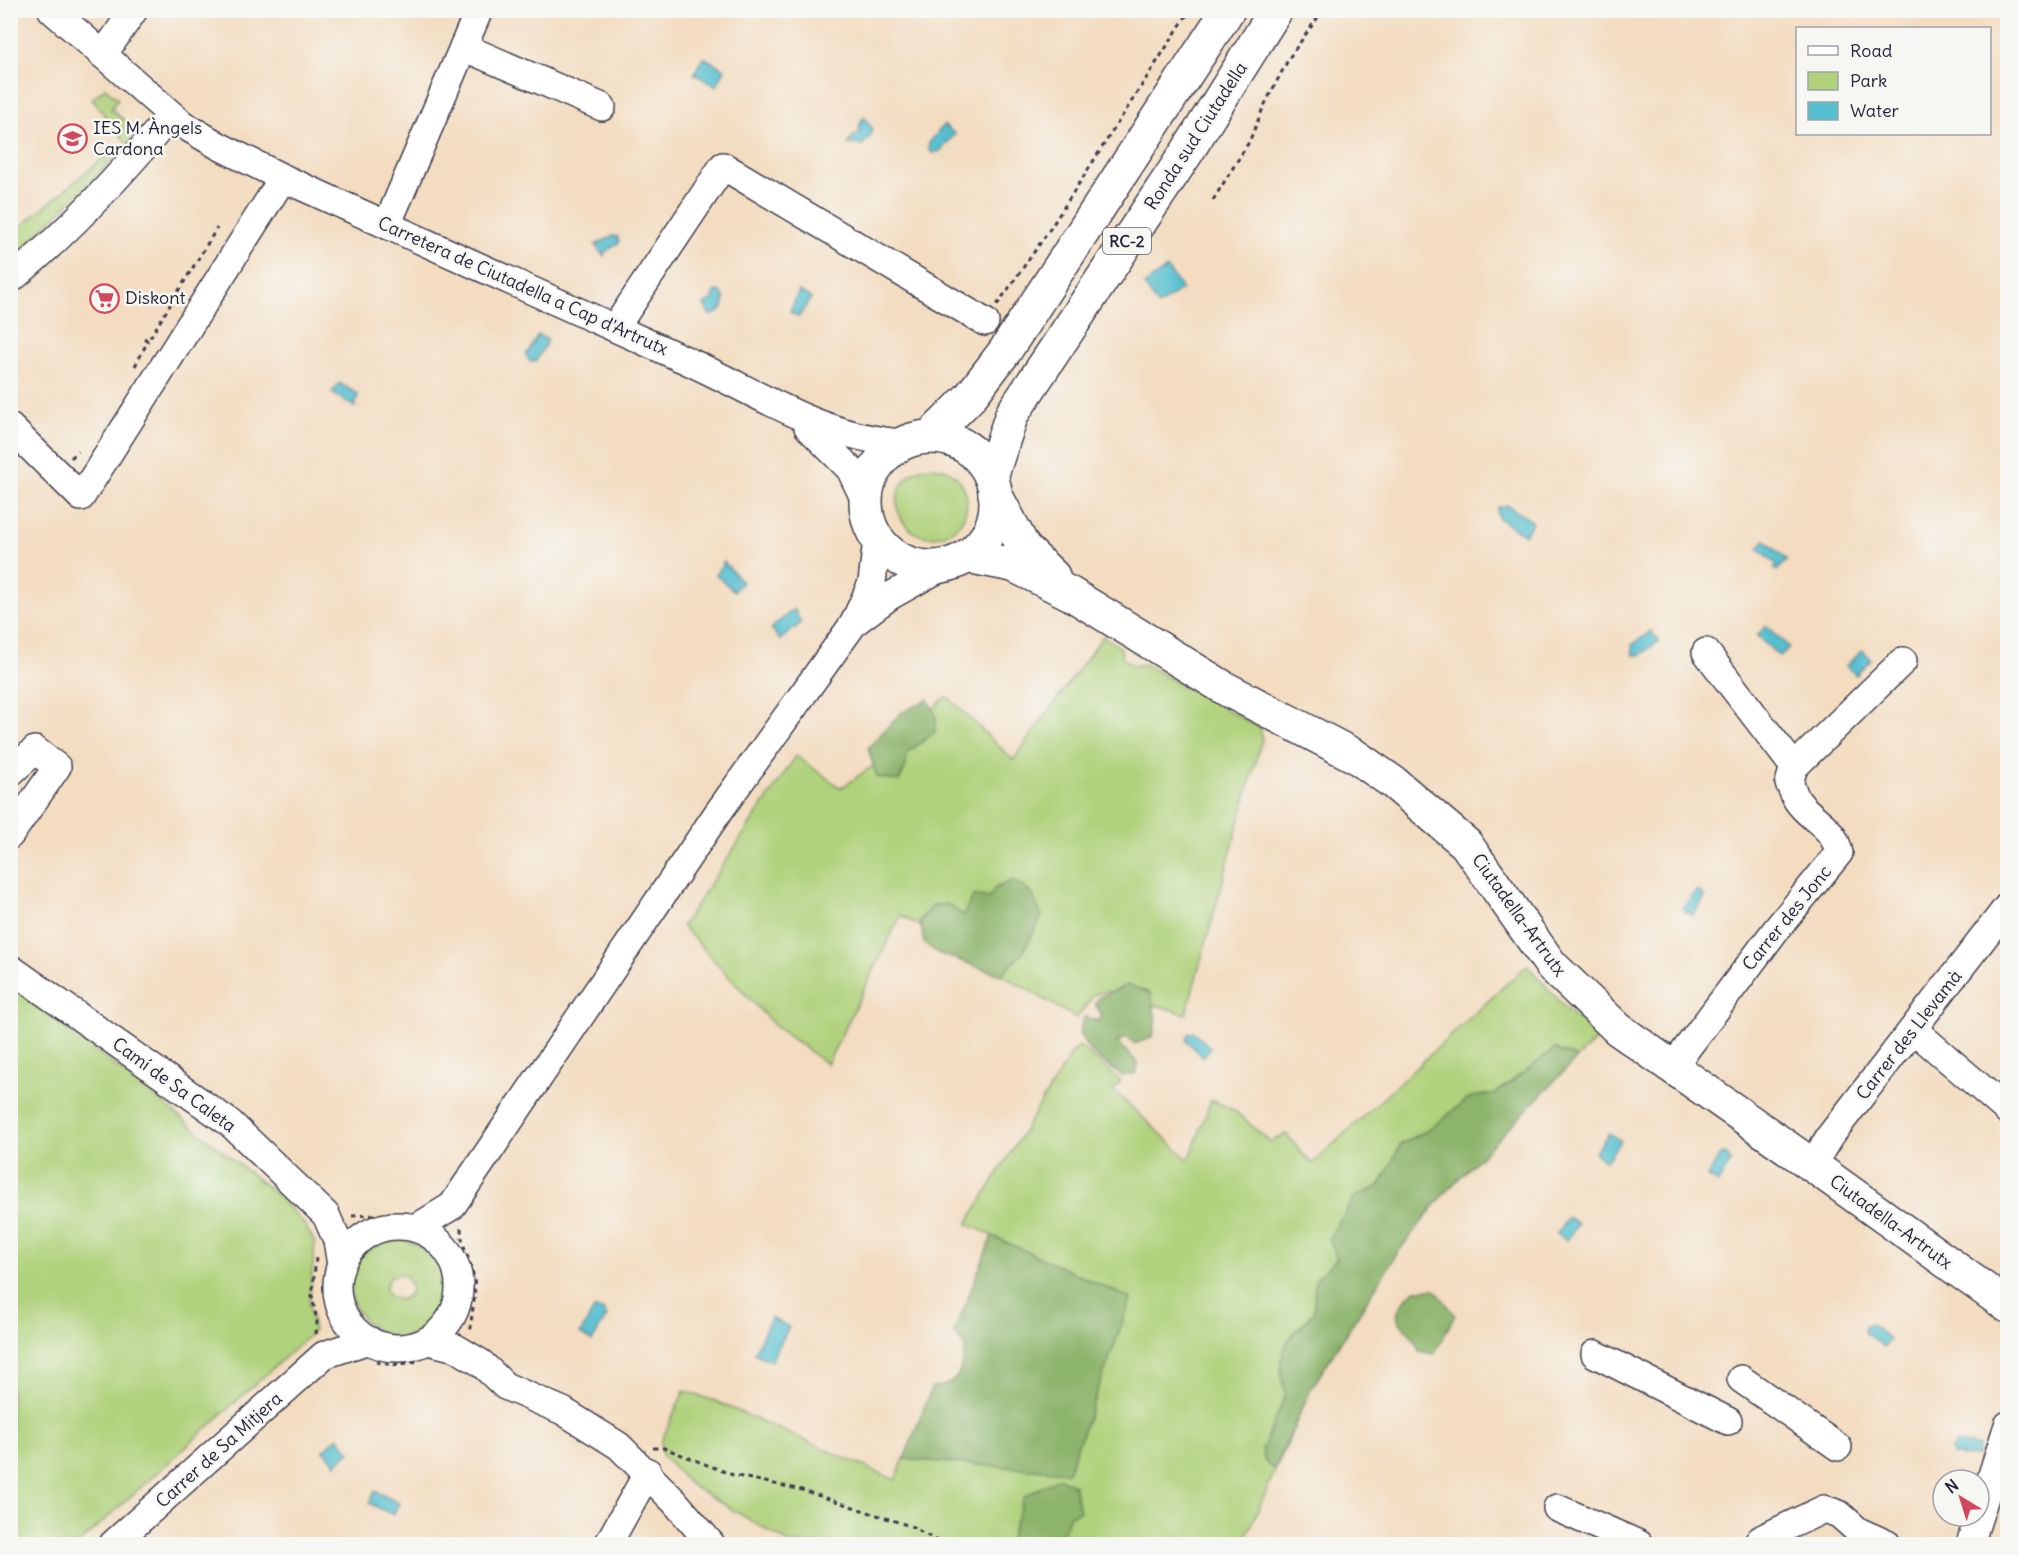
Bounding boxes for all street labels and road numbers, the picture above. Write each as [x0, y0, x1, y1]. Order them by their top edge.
street label: Ronda sud Ciutadella [1139, 57, 1252, 214]
street label: Carretera de Ciutadella a Cap d'Artrutx [375, 211, 672, 360]
road number: RC-2 [1103, 228, 1151, 254]
street label: Ciutadella-Artrutx [1467, 849, 1572, 981]
street label: Carrer des Jonc [1737, 860, 1836, 975]
street label: Carrer des Llevamà [1851, 965, 1967, 1104]
street label: Camí de Sa Caleta [108, 1032, 241, 1137]
street label: Ciutadella-Artrutx [1825, 1169, 1957, 1274]
street label: Carrer de Sa Mitjera [151, 1387, 287, 1512]

